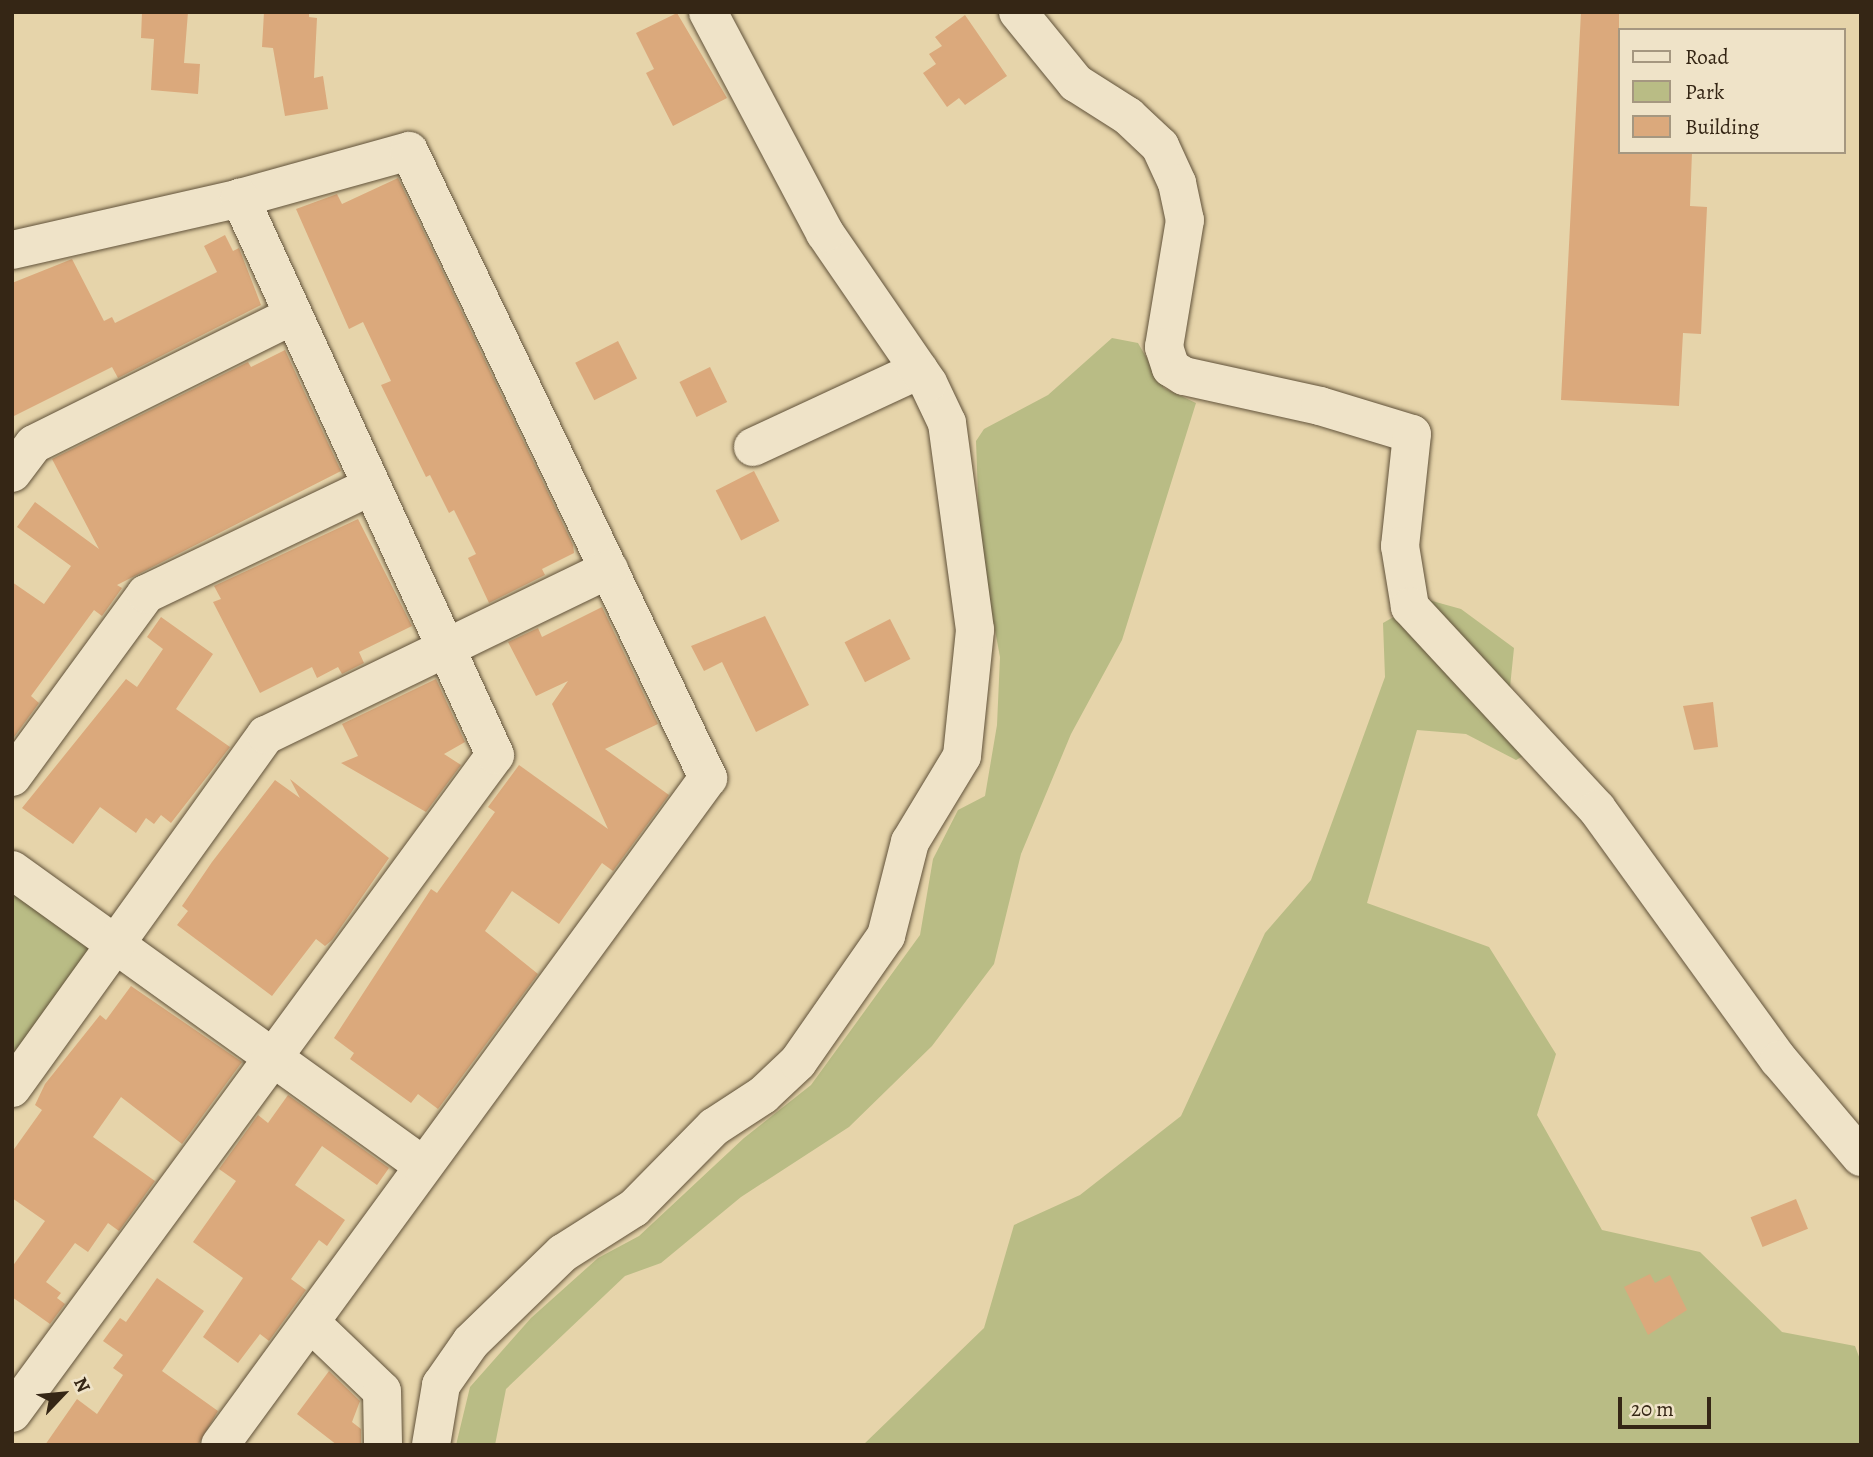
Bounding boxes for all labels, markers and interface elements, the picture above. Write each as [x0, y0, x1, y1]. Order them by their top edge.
legend [1618, 28, 1845, 154]
text: Road [1685, 43, 1729, 71]
text: Park [1685, 78, 1724, 106]
text: Building [1685, 113, 1759, 141]
north arrow [28, 1359, 98, 1429]
text: N [67, 1373, 97, 1397]
scale bar [1621, 1384, 1714, 1428]
text: 20 m [1631, 1395, 1674, 1423]

